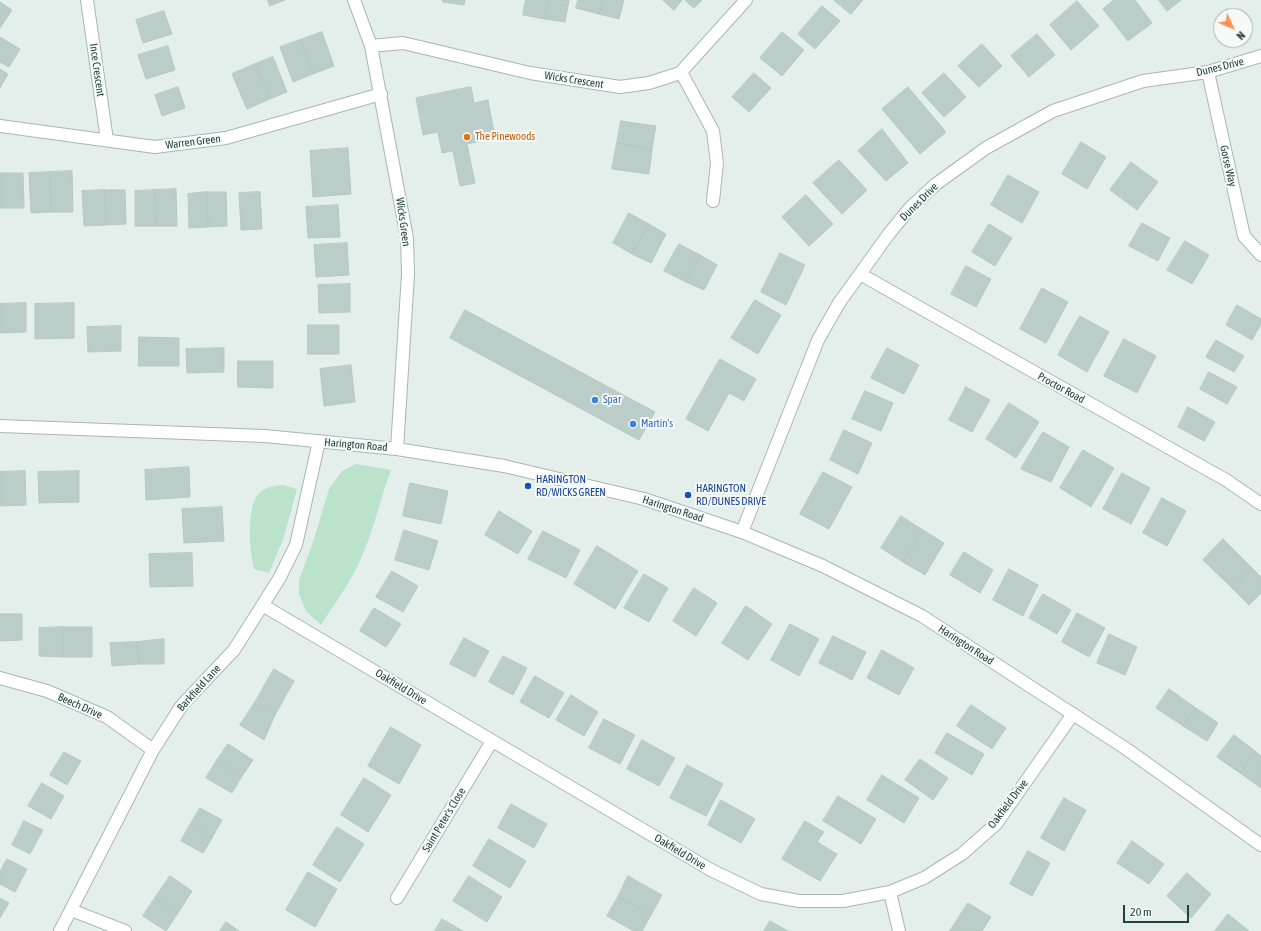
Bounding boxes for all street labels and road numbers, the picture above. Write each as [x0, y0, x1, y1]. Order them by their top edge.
street label: Ince Crescent [87, 43, 107, 97]
street label: Dunes Drive [1195, 55, 1245, 79]
street label: Wicks Crescent [544, 69, 604, 91]
street label: Warren Green [165, 132, 221, 152]
street label: Gorse Way [1217, 144, 1239, 188]
street label: Dunes Drive [897, 180, 941, 224]
street label: Wicks Green [393, 197, 413, 247]
street label: Proctor Road [1035, 370, 1087, 406]
street label: Harington Road [324, 436, 388, 454]
street label: Harington Road [641, 493, 705, 525]
street label: Harington Road [936, 622, 996, 668]
street label: Barkfield Lane [175, 662, 223, 714]
street label: Oakfield Drive [373, 666, 429, 708]
street label: Beech Drive [56, 690, 104, 722]
street label: Oakfield Drive [985, 777, 1031, 831]
street label: Saint Peter's Close [420, 785, 468, 855]
street label: Oakfield Drive [652, 831, 708, 873]

